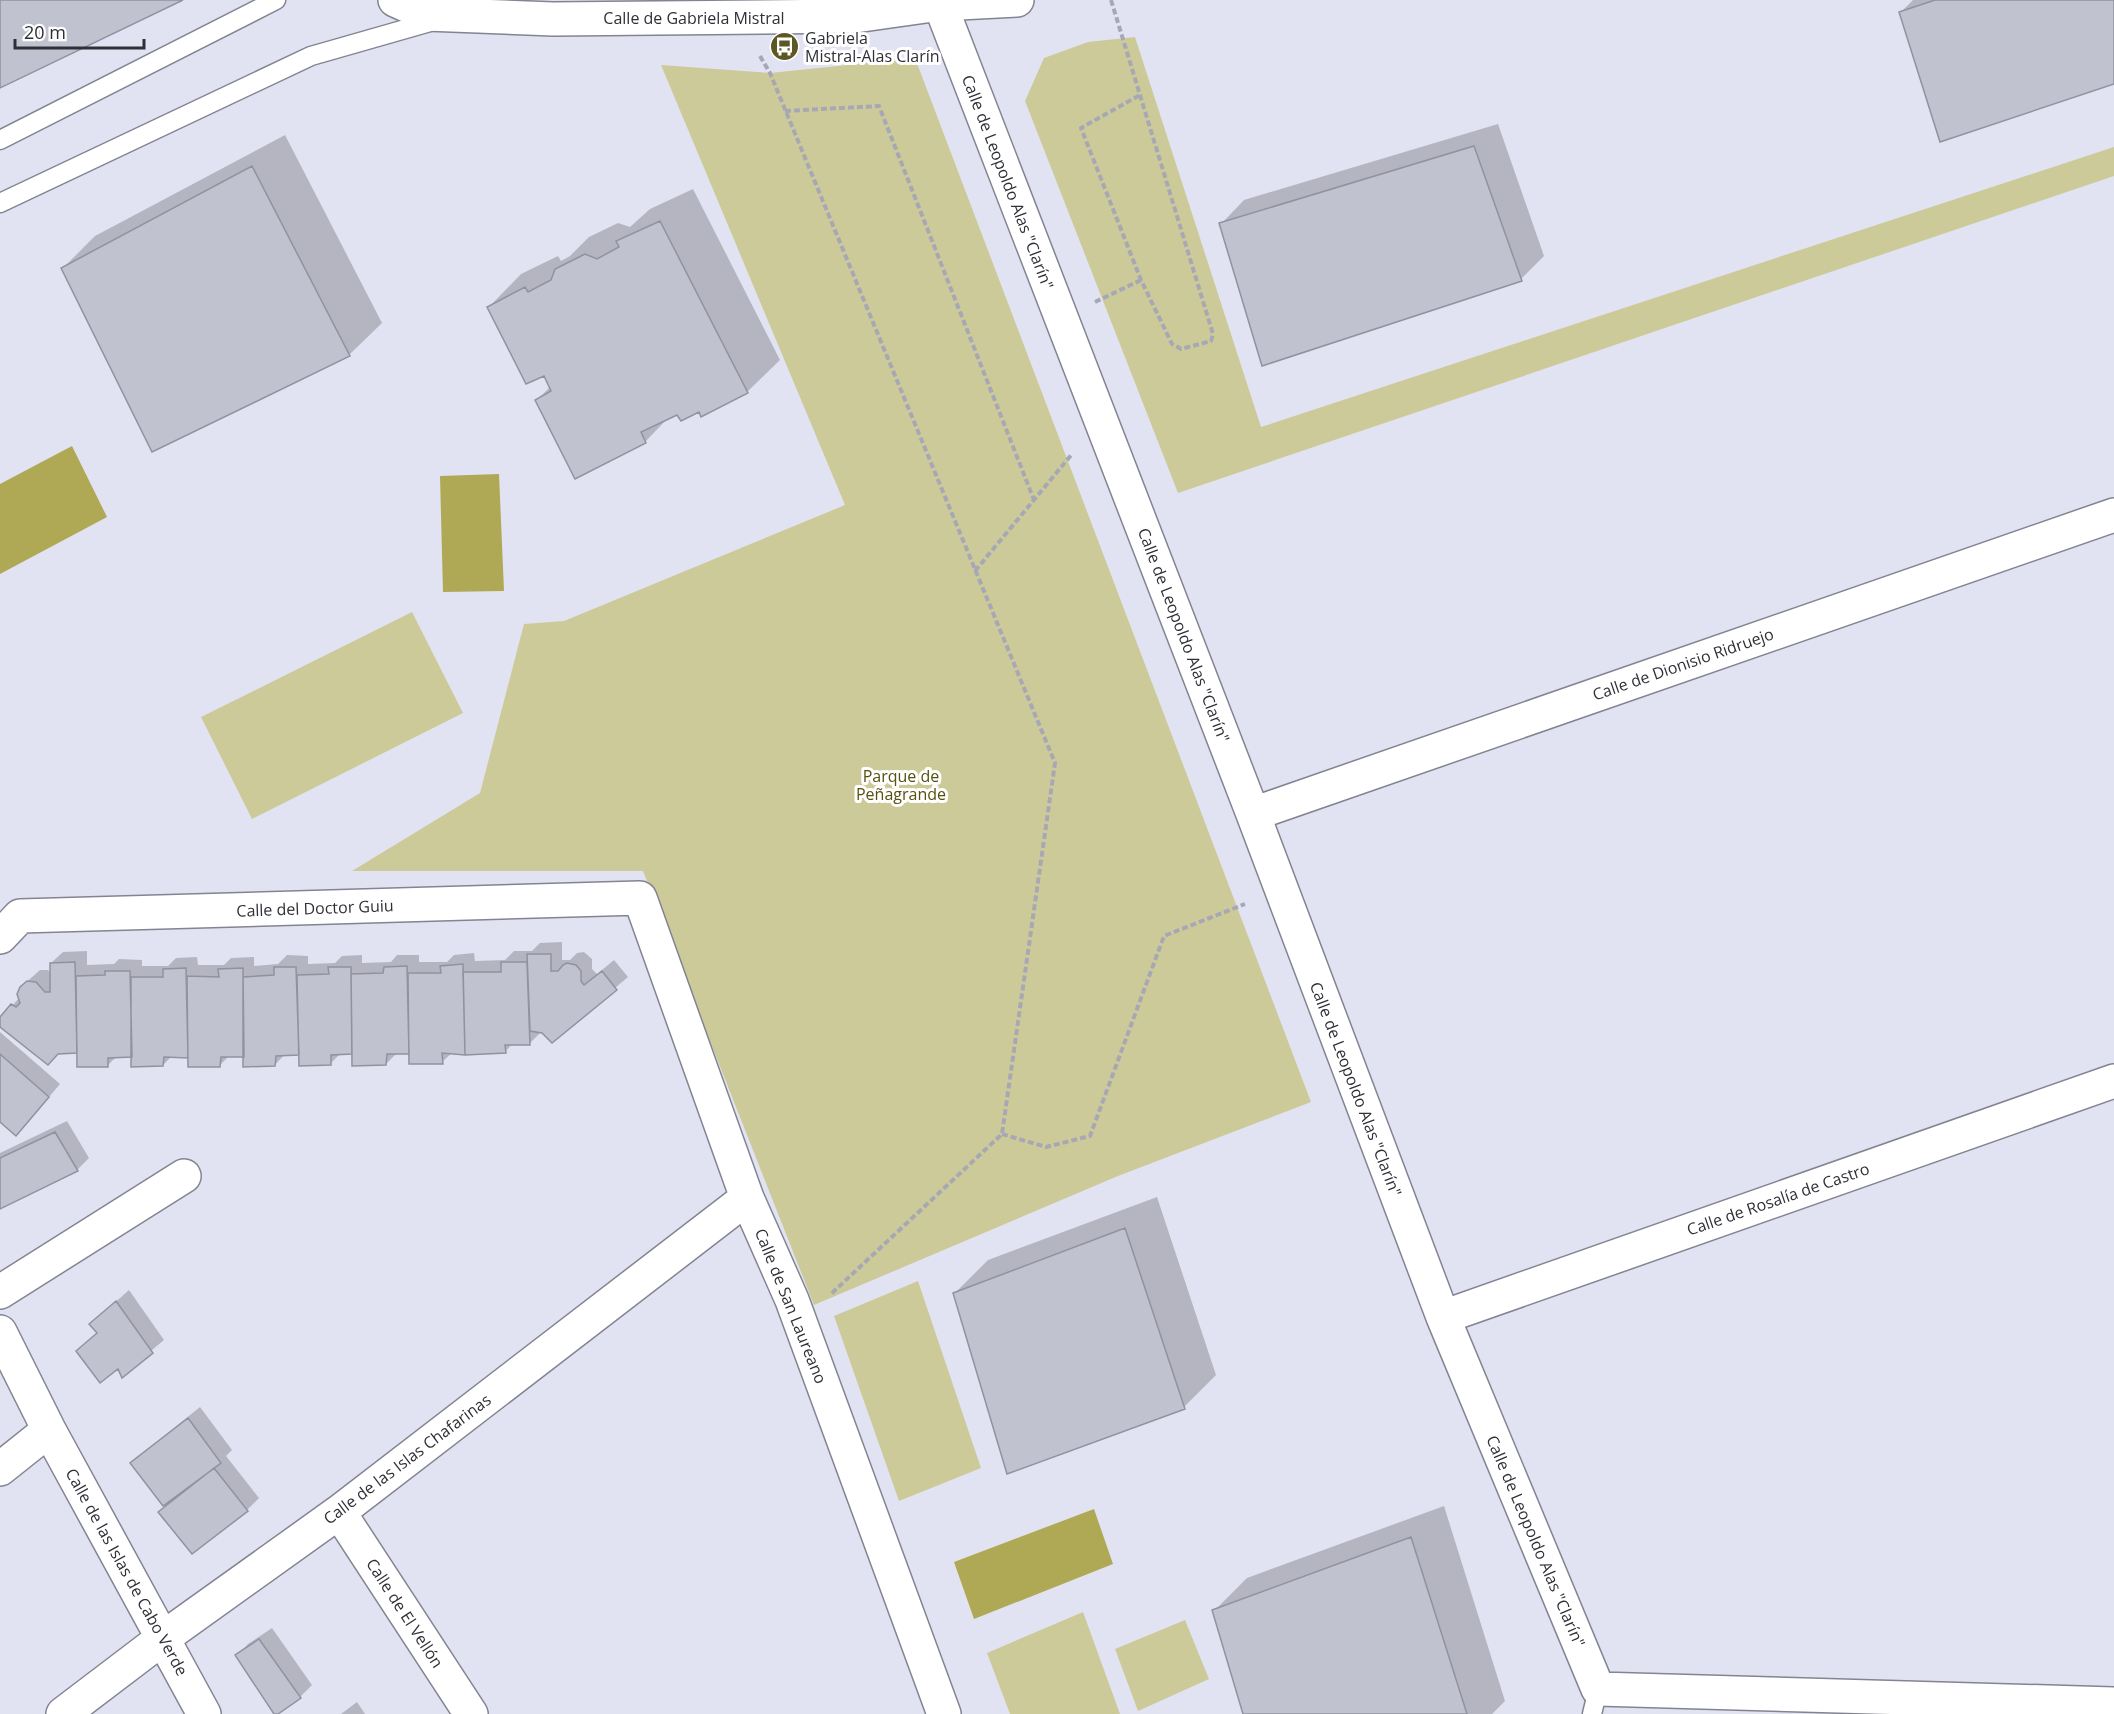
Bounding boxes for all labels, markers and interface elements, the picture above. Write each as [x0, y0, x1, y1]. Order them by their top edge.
street label: Calle de Gabriela Mistral [603, 7, 785, 29]
scale bar [15, 12, 144, 50]
text: 20 m [24, 20, 66, 44]
place label: Gabriela Mistral-Alas Clarín [805, 27, 940, 67]
bus stop icon: Gabriela Mistral-Alas Clarín [768, 31, 800, 63]
street label: Calle de Leopoldo Alas "Clarín" [957, 72, 1059, 292]
street label: Calle de Leopoldo Alas "Clarín" [1133, 525, 1235, 745]
street label: Calle de Dionisio Ridruejo [1589, 623, 1777, 705]
park label: Parque de Peñagrande [856, 765, 946, 805]
street label: Calle del Doctor Guiu [236, 894, 394, 922]
street label: Calle de Leopoldo Alas "Clarín" [1305, 979, 1407, 1199]
street label: Calle de Rosalía de Castro [1684, 1157, 1872, 1241]
street label: Calle de San Laureano [750, 1225, 832, 1387]
street label: Calle de las Islas Chafarinas [319, 1389, 495, 1529]
street label: Calle de Leopoldo Alas "Clarín" [1481, 1432, 1591, 1650]
street label: Calle de las Islas de Cabo Verde [61, 1464, 193, 1680]
street label: Calle de El Vellón [361, 1554, 449, 1672]

